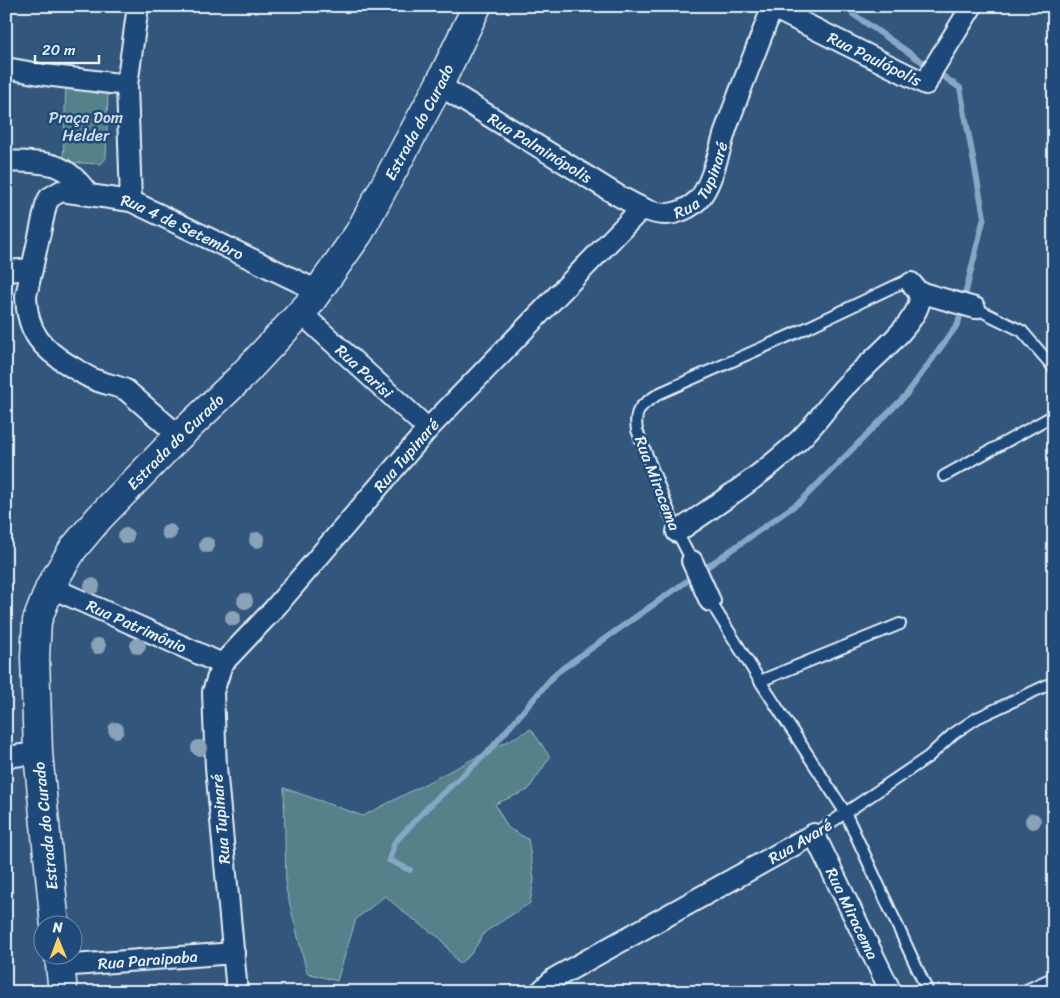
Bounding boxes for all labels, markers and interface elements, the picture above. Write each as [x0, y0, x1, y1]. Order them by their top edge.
street label: Rua Paulópolis [822, 23, 927, 95]
scale bar [35, 32, 99, 64]
text: 20 m [42, 37, 76, 63]
street label: Estrada do Curado [376, 59, 462, 186]
park label: Praça Dom Helder [49, 103, 123, 150]
street label: Rua Palminópolis [482, 105, 598, 192]
street label: Rua Tupinaré [670, 138, 736, 227]
street label: Rua 4 de Setembro [119, 186, 249, 268]
street label: Rua Parisi [328, 337, 400, 406]
street label: Estrada do Curado [119, 386, 231, 497]
street label: Rua Tupinaré [366, 411, 447, 499]
street label: Rua Miracema [626, 431, 689, 535]
street label: Rua Patrimônio [82, 591, 191, 661]
street label: Estrada do Curado [24, 760, 67, 891]
street label: Rua Tupinaré [202, 773, 239, 865]
street label: Rua Avaré [762, 811, 838, 872]
street label: Rua Miracema [817, 862, 887, 965]
text: N [52, 915, 63, 940]
north arrow [32, 916, 82, 966]
street label: Rua Paraipaba [97, 942, 199, 978]

